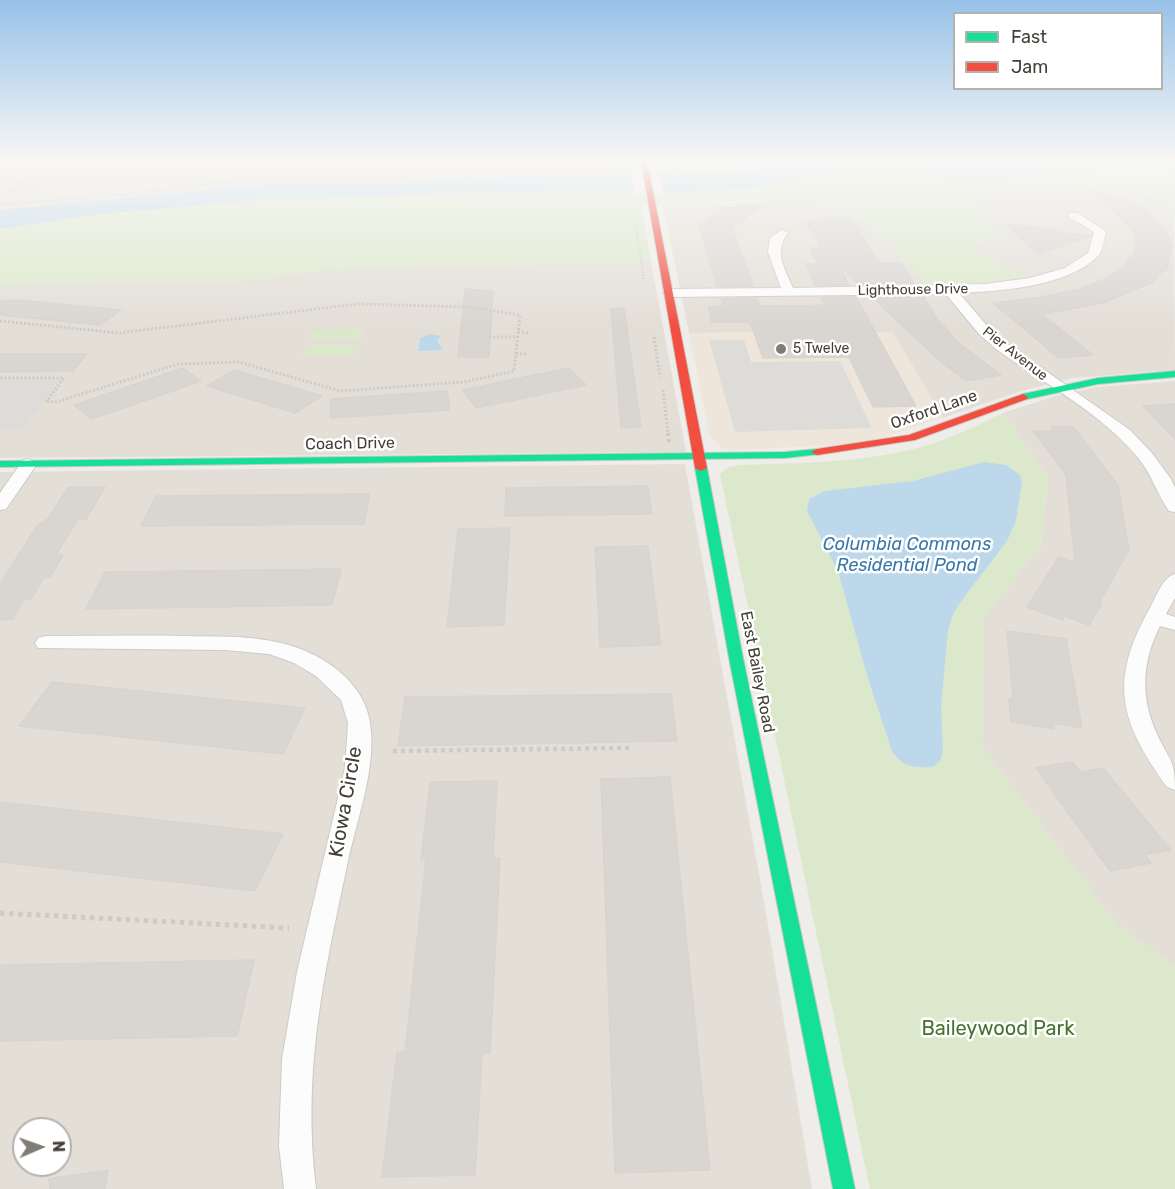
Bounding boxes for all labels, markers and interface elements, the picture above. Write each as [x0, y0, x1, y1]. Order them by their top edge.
legend [953, 12, 1163, 90]
text: Fast [1011, 26, 1047, 48]
text: Jam [1011, 56, 1048, 78]
street label: Lighthouse Drive [858, 281, 968, 299]
street label: Pier Avenue [979, 323, 1051, 385]
place label: 5 Twelve [793, 341, 849, 357]
marker: 5 Twelve [774, 342, 788, 356]
street label: Oxford Lane [888, 386, 980, 434]
street label: Coach Drive [305, 434, 395, 454]
water label: Columbia Commons Residential Pond [823, 534, 991, 576]
street label: East Bailey Road [736, 610, 778, 734]
street label: Kiowa Circle [324, 745, 368, 859]
park label: Baileywood Park [921, 1017, 1075, 1041]
north arrow [12, 1117, 72, 1177]
text: N [49, 1140, 68, 1153]

